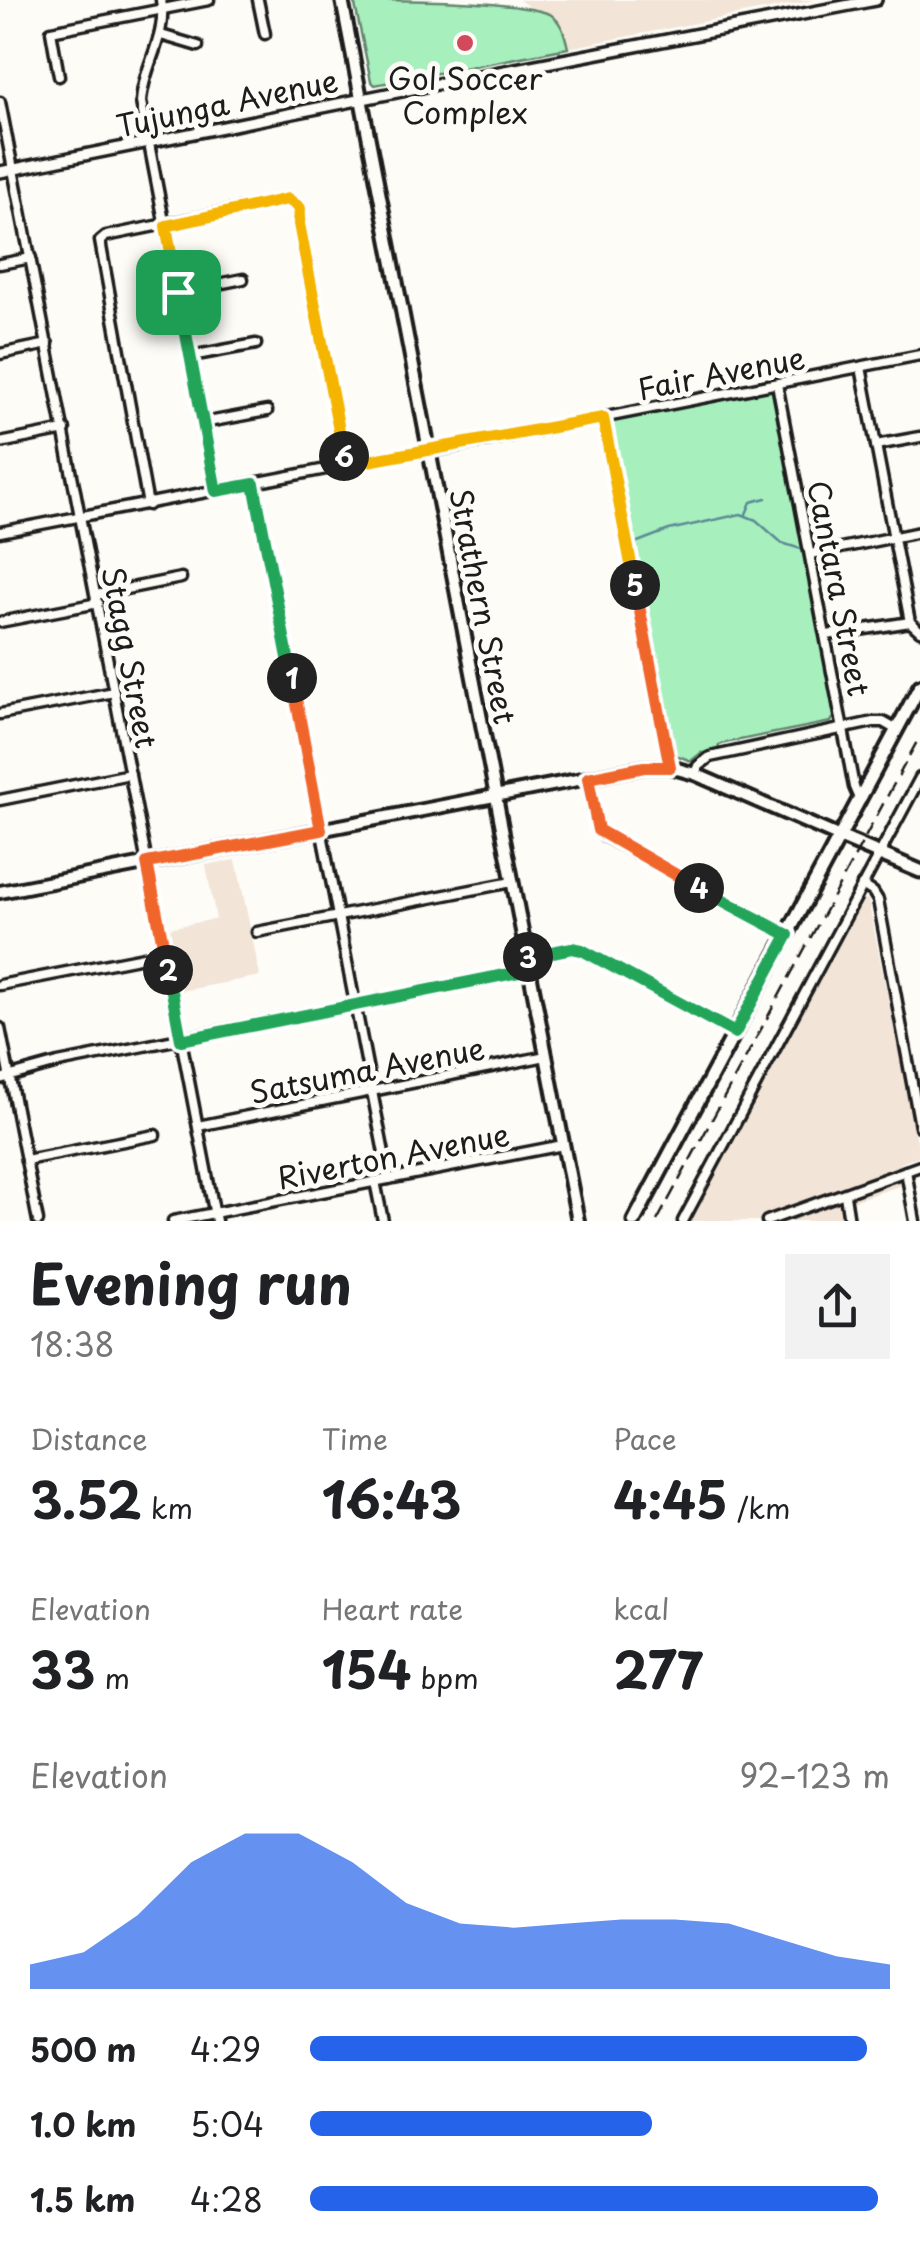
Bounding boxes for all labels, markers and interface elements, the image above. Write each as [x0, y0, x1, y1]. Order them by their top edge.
marker: Gol Soccer Complex [454, 32, 476, 54]
place label: Gol Soccer Complex [388, 55, 542, 134]
street label: Tujunga Avenue [112, 57, 342, 147]
pin [136, 250, 221, 335]
icon: arrive [151, 265, 206, 320]
street label: Fair Avenue [634, 334, 808, 410]
pin: 6 [319, 431, 369, 481]
text: 6 [334, 434, 354, 477]
street label: Cantara Street [797, 476, 883, 700]
street label: Strathern Street [439, 484, 529, 728]
pin: 5 [610, 560, 660, 610]
street label: Stagg Street [91, 562, 171, 752]
text: 5 [626, 563, 644, 606]
pin: 1 [267, 653, 317, 703]
text: 1 [285, 656, 299, 699]
pin: 4 [674, 863, 724, 913]
text: 4 [689, 866, 709, 909]
pin: 3 [503, 932, 553, 982]
text: 3 [519, 935, 537, 978]
pin: 2 [143, 945, 193, 995]
text: 2 [158, 948, 178, 991]
street label: Satsuma Avenue [246, 1024, 488, 1114]
street label: Riverton Avenue [273, 1110, 513, 1200]
text: Evening run [30, 1241, 352, 1324]
button: share [785, 1254, 890, 1359]
text: 18:38 [30, 1320, 115, 1368]
text: Distance [30, 1417, 148, 1460]
text: Time [322, 1417, 388, 1460]
text: Pace [613, 1417, 677, 1460]
text: 3.52 [30, 1460, 142, 1536]
text: 16:43 [322, 1460, 461, 1536]
text: 4:45 [613, 1460, 728, 1536]
text: km [142, 1486, 193, 1529]
text: /km [728, 1486, 790, 1529]
text: Elevation [30, 1587, 151, 1630]
text: Heart rate [322, 1587, 463, 1630]
text: kcal [613, 1587, 669, 1630]
text: 33 [30, 1630, 95, 1706]
text: 154 [322, 1630, 412, 1706]
text: 277 [613, 1630, 703, 1706]
text: m [95, 1656, 130, 1699]
text: bpm [412, 1656, 479, 1699]
text: Elevation [30, 1751, 168, 1799]
text: 92–123 m [739, 1751, 890, 1799]
text: 500 m [30, 2025, 136, 2073]
text: 4:29 [190, 2025, 261, 2073]
text: 1.0 km [30, 2100, 136, 2148]
text: 5:04 [190, 2100, 264, 2148]
text: 1.5 km [30, 2175, 135, 2223]
text: 4:28 [190, 2175, 263, 2223]

